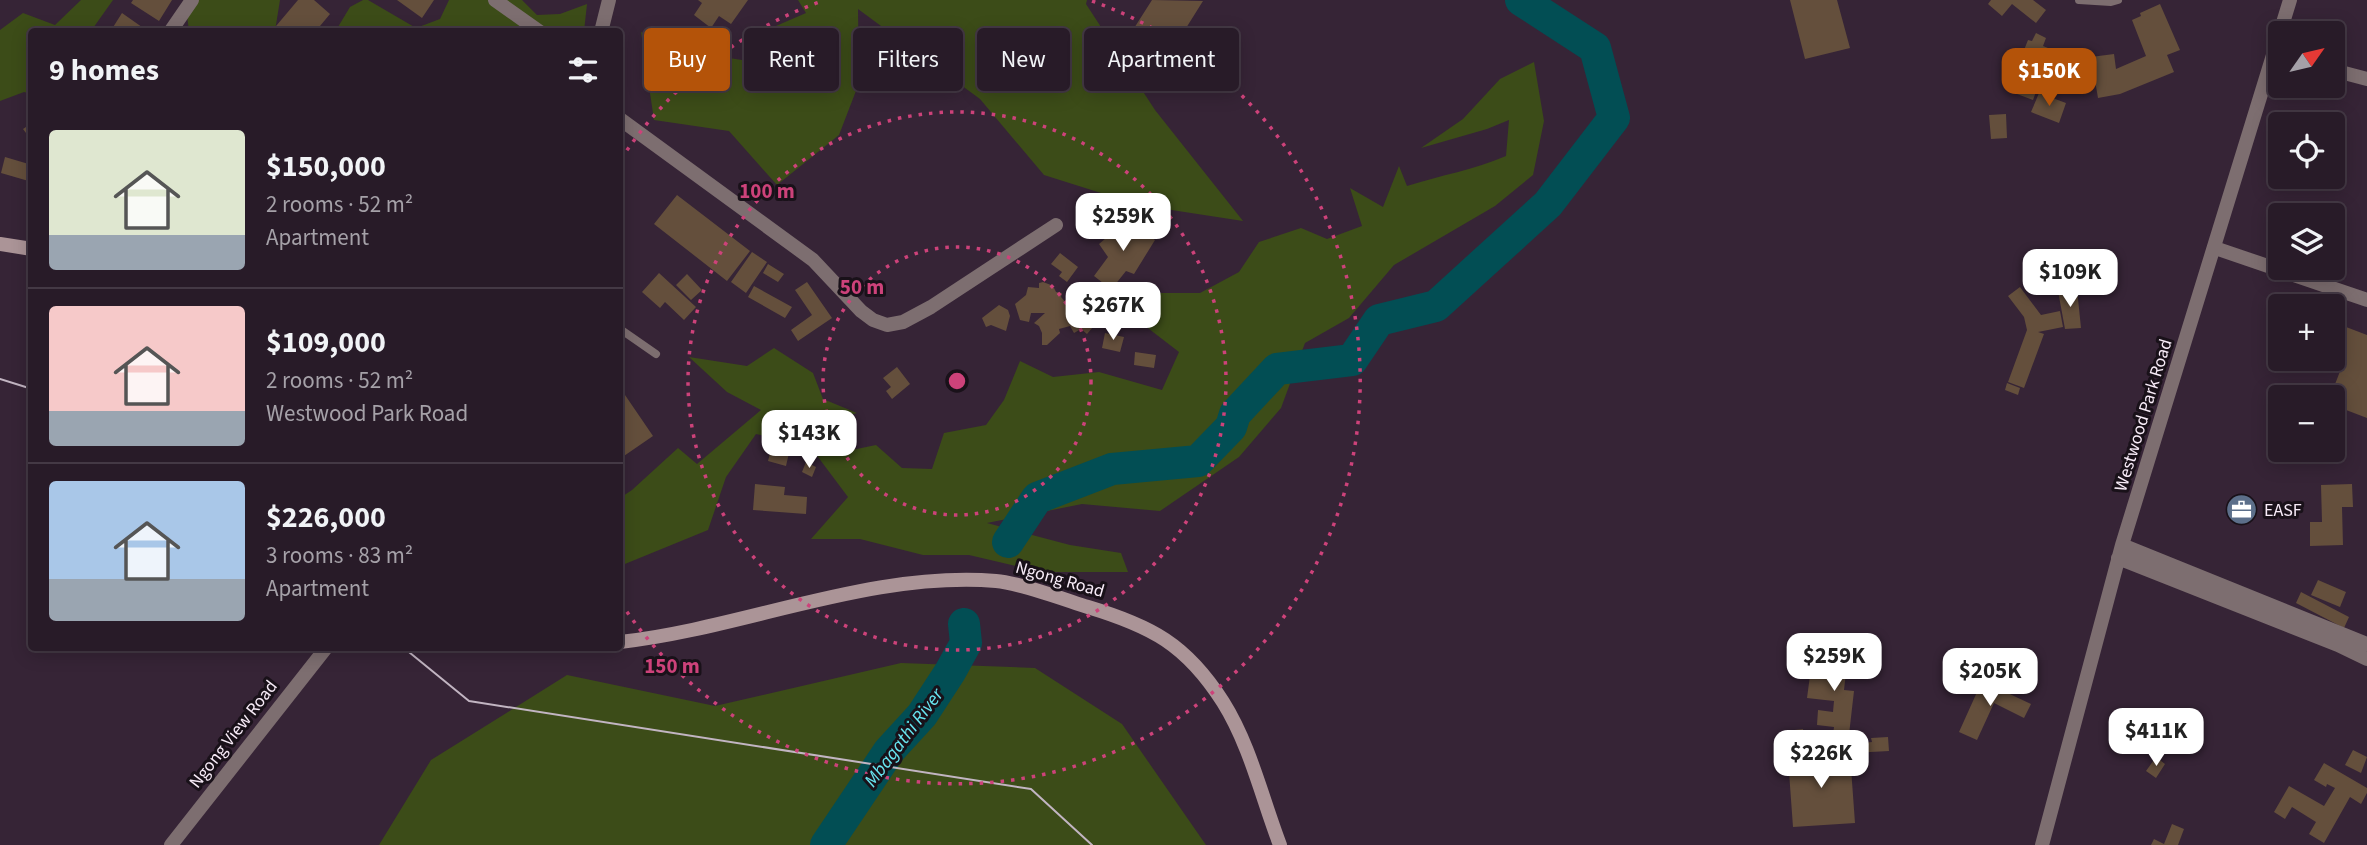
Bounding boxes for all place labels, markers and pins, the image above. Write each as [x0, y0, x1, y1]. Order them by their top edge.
pin: $150K [2000, 48, 2098, 108]
pin: $259K [1074, 194, 1172, 253]
pin: $109K [2021, 250, 2119, 309]
pin: $267K [1064, 282, 1162, 342]
centre of rings [945, 369, 969, 393]
pin: $143K [760, 410, 858, 470]
office icon: EASF [2224, 493, 2258, 527]
place label: EASF [2264, 498, 2302, 523]
pin: $259K [1785, 634, 1883, 693]
pin: $205K [1941, 648, 2039, 708]
pin: $411K [2107, 708, 2205, 768]
pin: $226K [1772, 730, 1870, 790]

